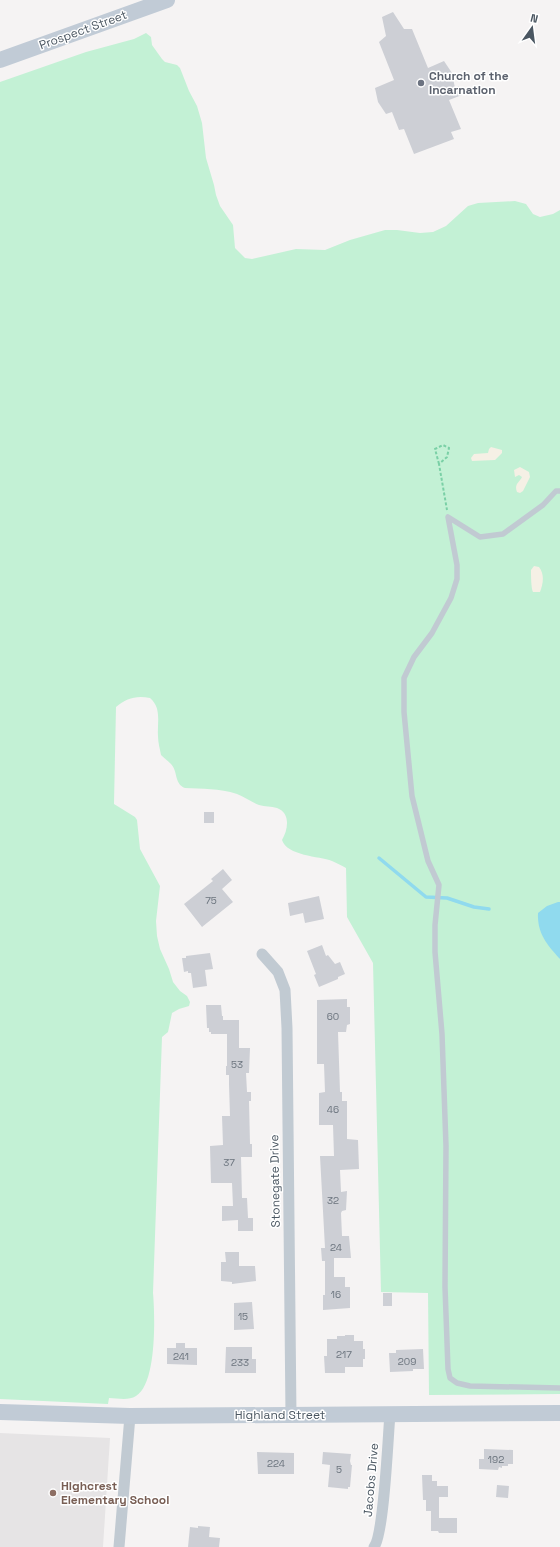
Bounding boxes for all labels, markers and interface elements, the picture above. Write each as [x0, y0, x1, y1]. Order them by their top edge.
street label: Prospect Street [37, 7, 129, 53]
north arrow [512, 8, 552, 48]
text: N [529, 11, 540, 26]
place label: Church of the Incarnation [429, 68, 509, 98]
marker: Church of the Incarnation [416, 78, 426, 88]
house number: 75 [205, 894, 217, 907]
house number: 60 [327, 1010, 339, 1023]
house number: 53 [231, 1058, 243, 1071]
house number: 46 [327, 1103, 339, 1116]
street label: Stonegate Drive [266, 1134, 284, 1228]
house number: 37 [223, 1156, 235, 1169]
house number: 32 [327, 1194, 339, 1207]
house number: 24 [330, 1241, 342, 1254]
house number: 16 [331, 1288, 341, 1301]
house number: 15 [238, 1310, 248, 1323]
house number: 217 [336, 1348, 352, 1361]
house number: 241 [173, 1350, 189, 1363]
house number: 209 [398, 1355, 416, 1368]
house number: 233 [231, 1356, 249, 1369]
street label: Highland Street [235, 1407, 325, 1423]
street label: Jacobs Drive [360, 1442, 382, 1518]
house number: 192 [488, 1453, 504, 1466]
house number: 224 [267, 1457, 285, 1470]
house number: 5 [336, 1463, 342, 1476]
place label: Highcrest Elementary School [61, 1478, 169, 1508]
marker: Highcrest Elementary School [48, 1488, 58, 1498]

